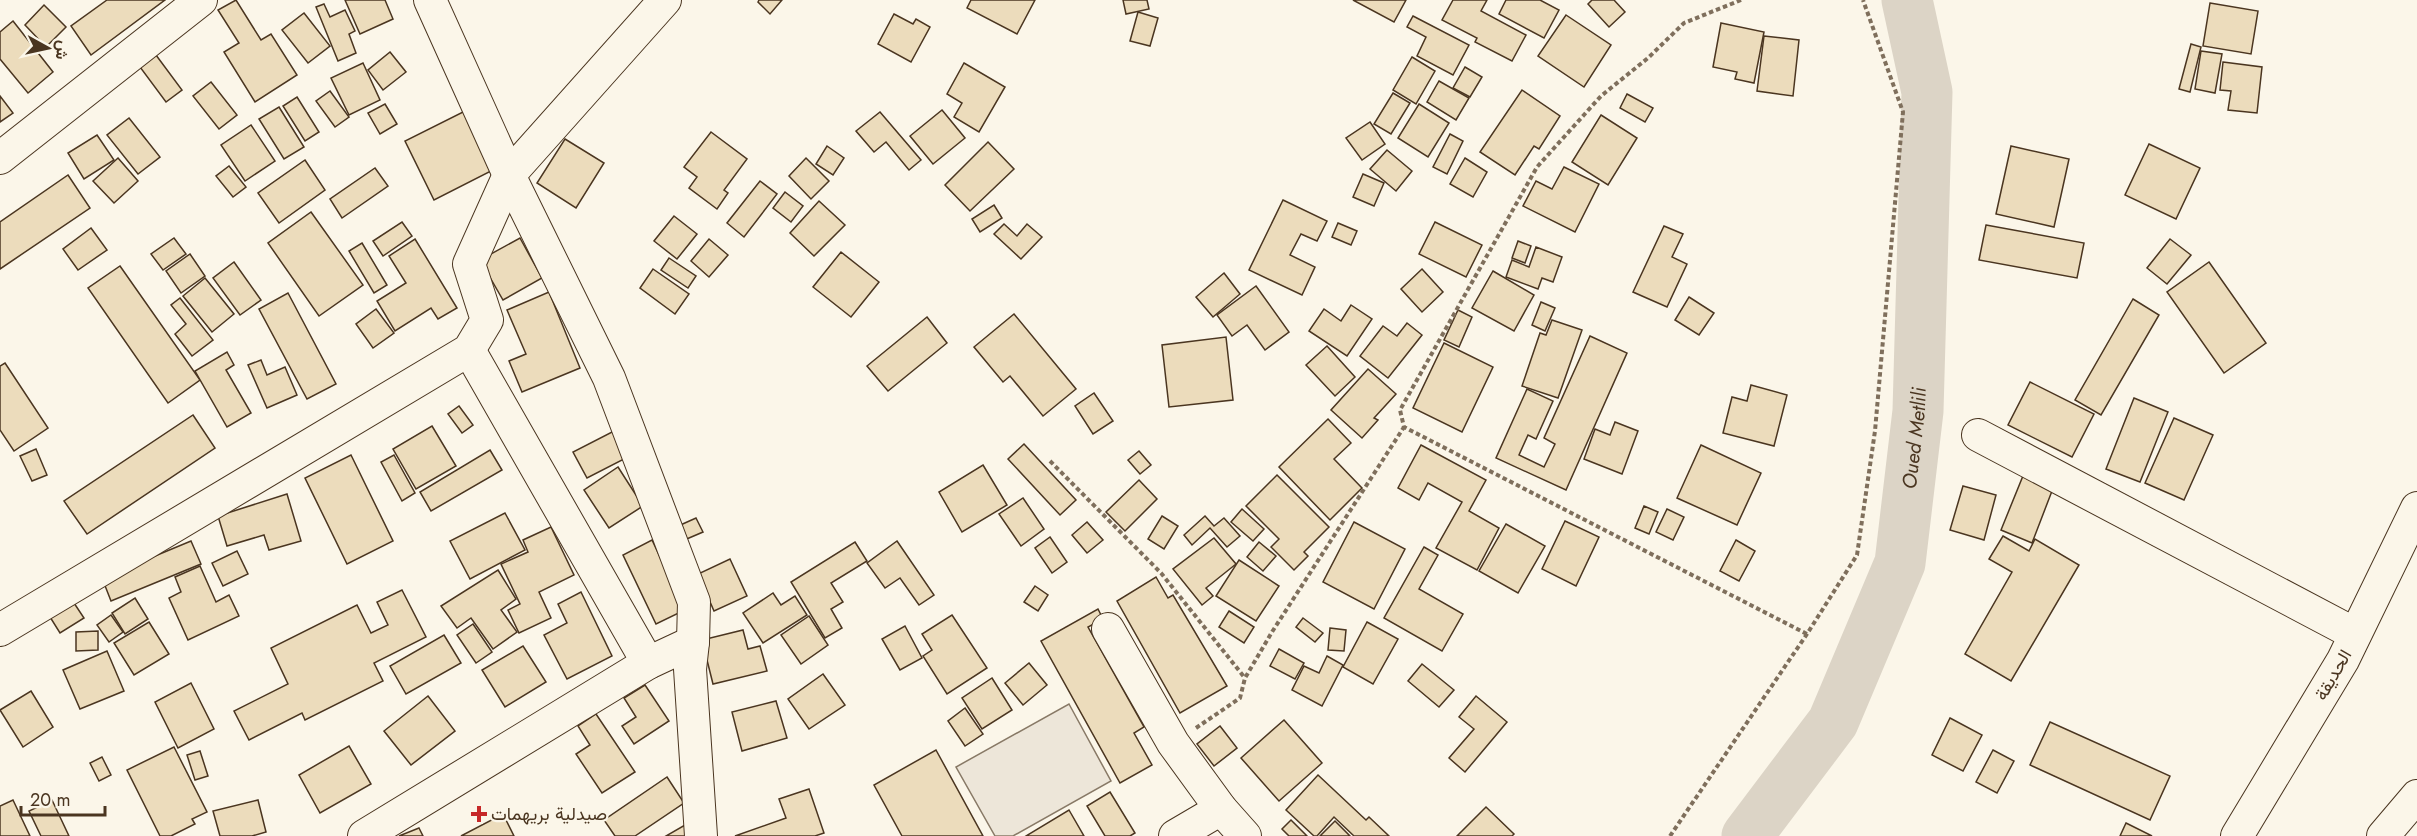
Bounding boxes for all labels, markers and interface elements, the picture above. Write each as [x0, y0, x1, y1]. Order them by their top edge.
north arrow [18, 18, 78, 78]
text: ش [50, 39, 75, 61]
water label: Oued Metlili [1895, 386, 1934, 491]
street label: الحديقة [2308, 645, 2358, 705]
scale bar [21, 779, 105, 817]
text: 20 m [30, 787, 70, 813]
place label: صيدلية بريهمات [491, 801, 607, 827]
marker: صيدلية بريهمات [472, 807, 486, 821]

